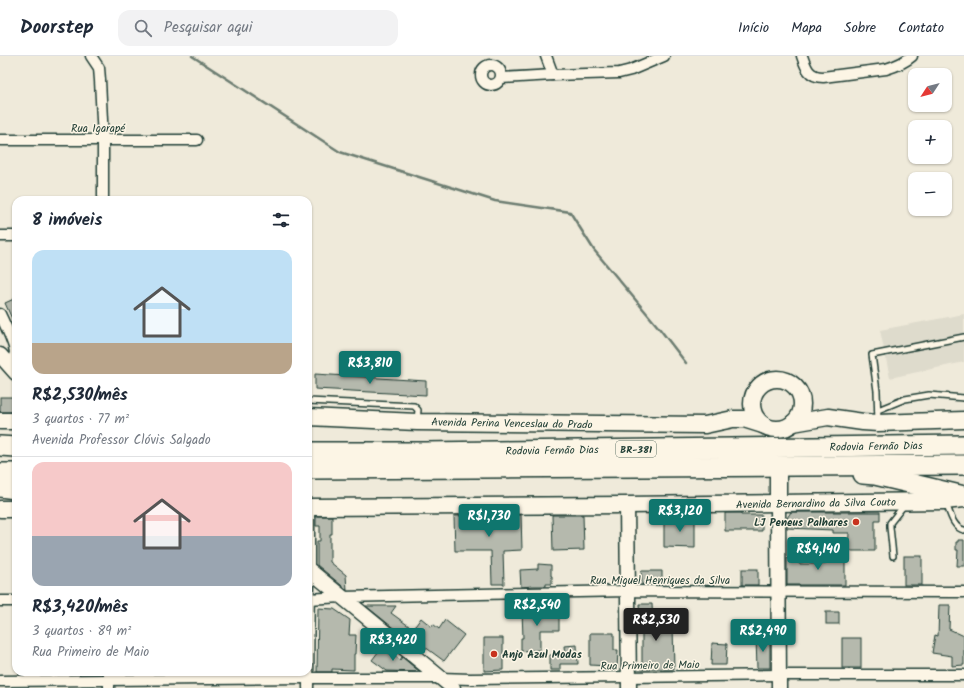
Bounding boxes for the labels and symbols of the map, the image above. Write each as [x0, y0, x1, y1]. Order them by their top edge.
north arrow [908, 68, 952, 112]
street label: Rua Igarapé [71, 120, 126, 138]
pin: R$3,810 [333, 351, 407, 385]
street label: Avenida Perina Venceslau do Prado [431, 414, 593, 434]
street label: Rodovia Fernão Dias [829, 437, 923, 457]
street label: Rodovia Fernão Dias [505, 441, 599, 461]
road number: BR-381 [616, 441, 656, 457]
street label: Avenida Bernardino da Silva Couto [736, 494, 896, 514]
pin: R$3,120 [643, 499, 717, 533]
pin: R$1,730 [452, 504, 526, 538]
place label: LJ Peneus Palhares [754, 514, 849, 532]
marker: LJ Peneus Palhares [851, 517, 861, 527]
pin: R$4,140 [781, 537, 855, 571]
street label: Rua Miguel Henriques da Silva [590, 572, 730, 590]
pin: R$2,540 [500, 593, 574, 627]
pin: R$2,530 [619, 608, 693, 642]
pin: R$2,490 [726, 619, 800, 653]
pin: R$3,420 [356, 628, 430, 662]
place label: Anjo Azul Modas [502, 646, 583, 664]
marker: Anjo Azul Modas [489, 649, 499, 659]
street label: Rua Primeiro de Maio [600, 656, 700, 676]

